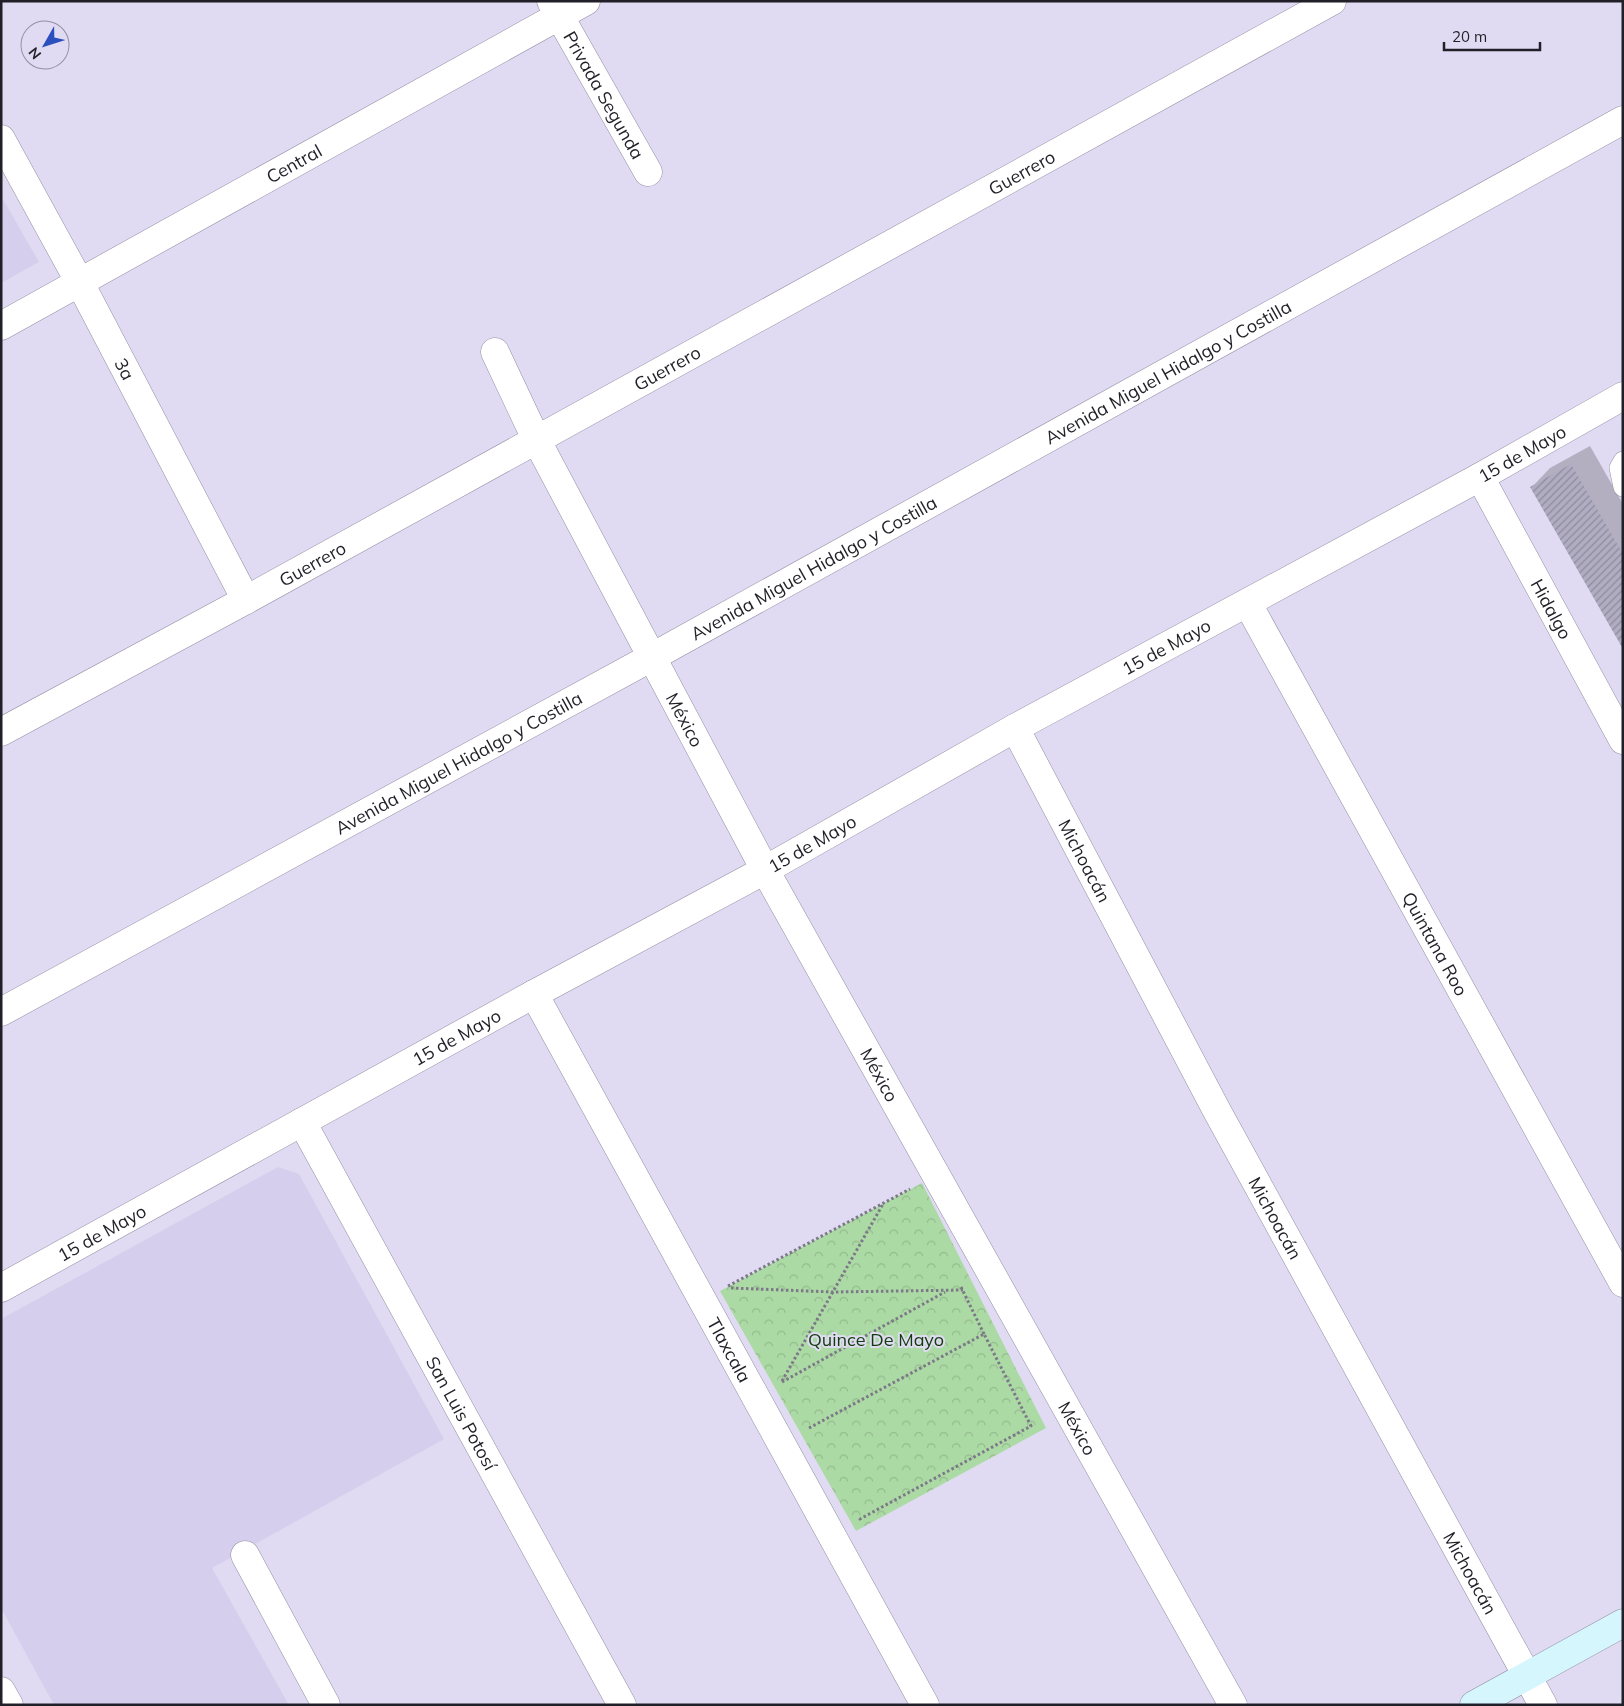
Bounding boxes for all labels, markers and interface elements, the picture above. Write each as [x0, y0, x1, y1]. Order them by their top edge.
north arrow [20, 20, 70, 70]
scale bar [1444, 20, 1540, 52]
street label: Privada Segunda [559, 27, 650, 163]
text: 20 m [1452, 27, 1487, 46]
text: N [25, 43, 45, 63]
street label: Central [262, 139, 326, 188]
street label: Guerrero [984, 145, 1059, 200]
street label: Avenida Miguel Hidalgo y Costilla [1041, 294, 1295, 449]
street label: Guerrero [629, 340, 704, 395]
street label: 3a [110, 354, 140, 384]
street label: 15 de Mayo [1474, 419, 1570, 487]
street label: Avenida Miguel Hidalgo y Costilla [686, 490, 941, 645]
street label: Guerrero [275, 536, 350, 591]
street label: Hidalgo [1526, 575, 1577, 643]
street label: 15 de Mayo [1118, 613, 1214, 680]
street label: Avenida Miguel Hidalgo y Costilla [331, 686, 586, 839]
street label: México [661, 689, 709, 751]
street label: 15 de Mayo [764, 809, 860, 877]
street label: Michoacán [1054, 815, 1116, 906]
street label: Quintana Roo [1398, 888, 1473, 1000]
street label: 15 de Mayo [408, 1003, 505, 1070]
street label: México [856, 1044, 904, 1106]
street label: Michoacán [1244, 1173, 1308, 1263]
street label: 15 de Mayo [53, 1199, 150, 1266]
street label: Tlaxcala [703, 1313, 757, 1386]
park label: Quince De Mayo [808, 1328, 944, 1351]
street label: San Luis Potosí [421, 1352, 503, 1476]
street label: México [1054, 1397, 1102, 1459]
street label: Michoacán [1439, 1528, 1502, 1618]

